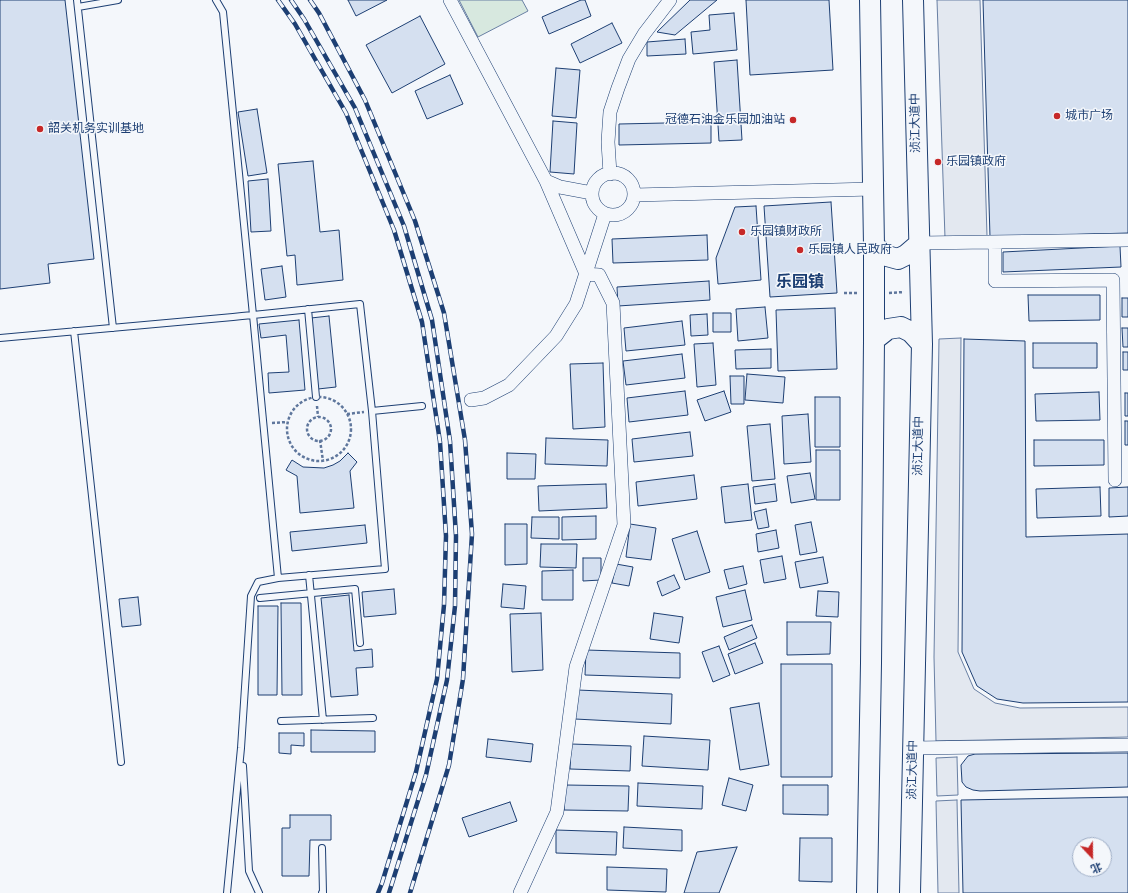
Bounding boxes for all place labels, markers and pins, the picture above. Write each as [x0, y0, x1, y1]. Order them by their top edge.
place label: 城市广场 [1065, 109, 1113, 123]
marker: 城市广场 [1052, 111, 1062, 121]
place label: 冠德石油金乐园加油站 [665, 113, 785, 127]
marker: 冠德石油金乐园加油站 [788, 115, 798, 125]
place label: 韶关机务实训基地 [48, 122, 144, 136]
marker: 韶关机务实训基地 [35, 124, 45, 134]
place label: 乐园镇政府 [946, 155, 1006, 169]
marker: 乐园镇政府 [933, 157, 943, 167]
place label: 乐园镇财政所 [750, 225, 822, 239]
marker: 乐园镇财政所 [737, 227, 747, 237]
place label: 乐园镇人民政府 [808, 243, 892, 257]
marker: 乐园镇人民政府 [795, 245, 805, 255]

